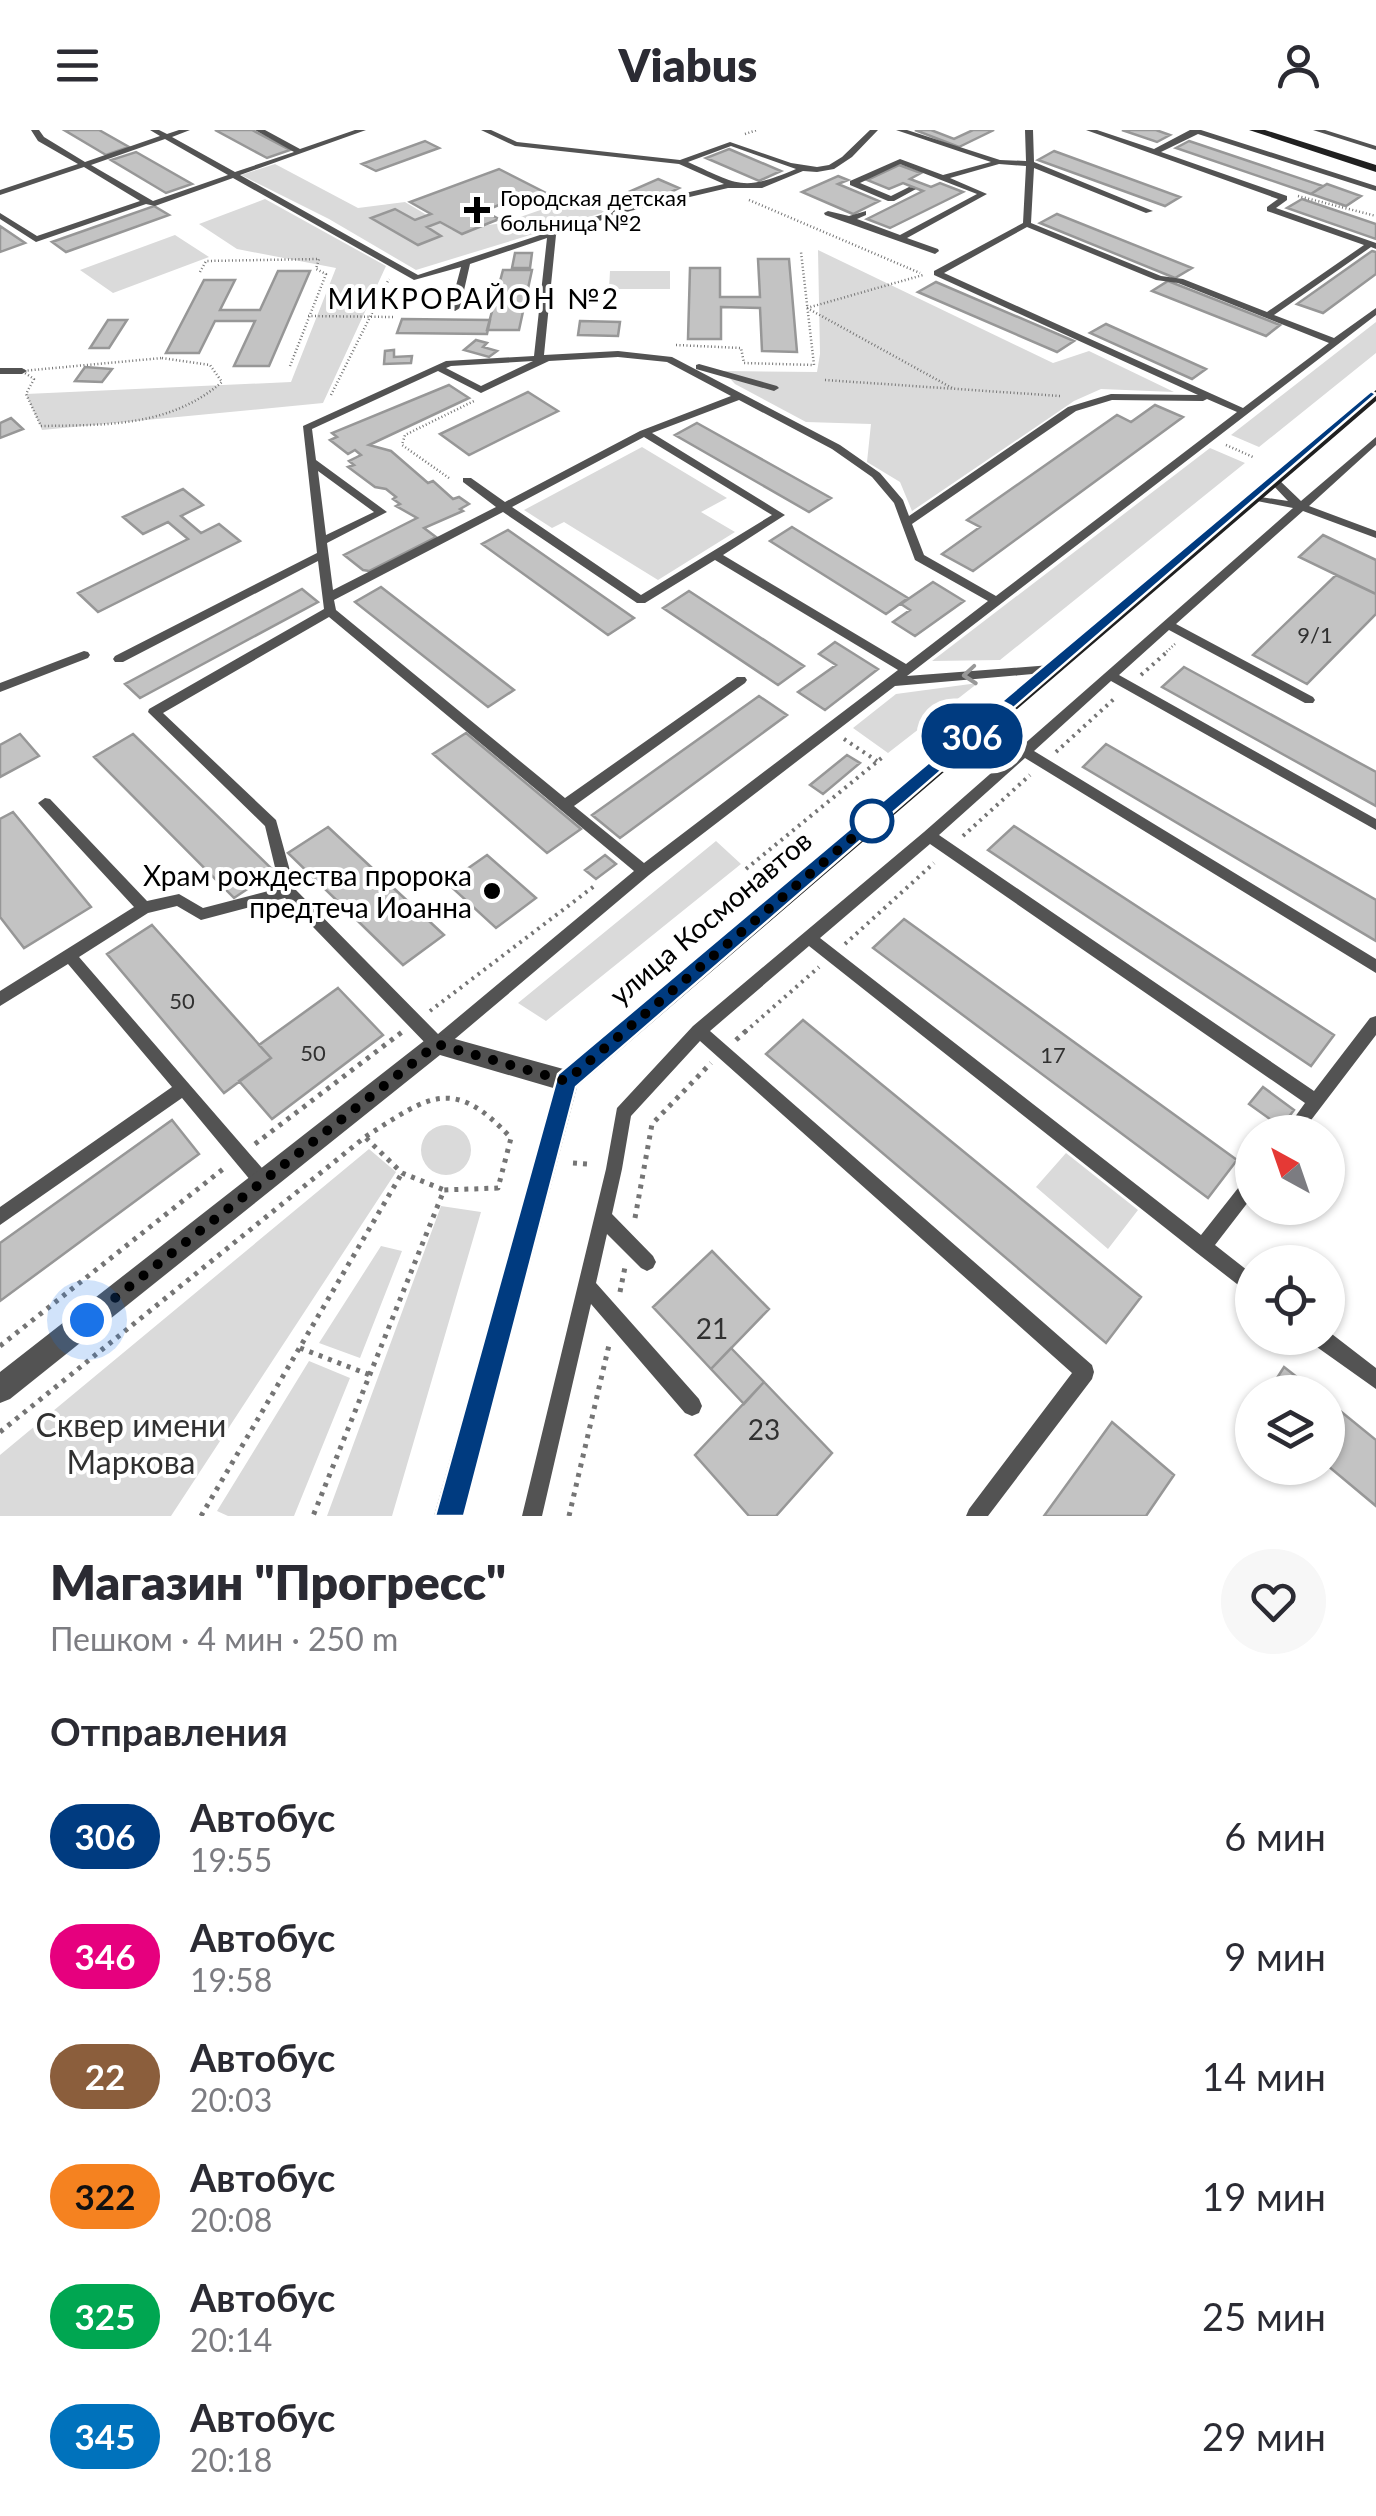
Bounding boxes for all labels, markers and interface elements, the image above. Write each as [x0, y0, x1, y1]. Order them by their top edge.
icon: menu [50, 38, 105, 93]
text: Viabus [619, 38, 757, 92]
icon: person [1271, 38, 1326, 93]
place label: Городская детская больница №2 [500, 184, 687, 236]
marker: Городская детская больница №2 [464, 197, 490, 223]
district label: МИКРОРАЙОН №2 [327, 281, 621, 315]
house number: 9/1 [1297, 621, 1333, 648]
one-way arrow [961, 664, 977, 686]
line badge: 306 [914, 704, 1030, 768]
text: 306 [942, 715, 1002, 757]
unlabelled marker [851, 800, 893, 842]
street label: улица Космонавтов [602, 823, 818, 1011]
place label: Храм рождества пророка предтеча Иоанна [143, 858, 472, 924]
marker: Храм рождества пророка предтеча Иоанна [481, 880, 503, 902]
house number: 50 [169, 987, 195, 1014]
house number: 50 [300, 1039, 326, 1066]
house number: 17 [1040, 1041, 1066, 1068]
north arrow [1235, 1115, 1345, 1225]
map controls [1235, 1115, 1345, 1485]
button: locate [1235, 1245, 1345, 1355]
your location [62, 1295, 112, 1345]
house number: 21 [696, 1311, 728, 1345]
button: layers [1235, 1375, 1345, 1485]
park label: Сквер имени Маркова [35, 1405, 227, 1481]
house number: 23 [748, 1412, 780, 1446]
button: heart [1221, 1549, 1326, 1654]
text: Магазин "Прогресс" [50, 1553, 506, 1610]
text: Пешком · 4 мин · 250 m [50, 1619, 398, 1658]
text: Отправления [50, 1708, 288, 1754]
text: Автобус [190, 1794, 335, 1840]
text: 6 мин [1224, 1813, 1326, 1859]
text: 306 [75, 1815, 135, 1857]
text: 19:55 [190, 1840, 272, 1879]
text: Автобус [190, 1914, 335, 1960]
text: 9 мин [1224, 1933, 1326, 1979]
text: 346 [75, 1935, 135, 1977]
text: 19:58 [190, 1960, 272, 1999]
text: Автобус [190, 2034, 335, 2080]
text: 14 мин [1202, 2053, 1326, 2099]
text: 22 [85, 2055, 125, 2097]
text: 20:03 [190, 2080, 272, 2119]
text: Автобус [190, 2154, 335, 2200]
text: 19 мин [1202, 2173, 1326, 2219]
text: 322 [75, 2175, 135, 2217]
text: 20:08 [190, 2200, 272, 2239]
text: Автобус [190, 2274, 335, 2320]
text: 25 мин [1202, 2293, 1326, 2339]
text: 325 [75, 2295, 135, 2337]
text: 20:14 [190, 2320, 272, 2359]
text: Автобус [190, 2394, 335, 2440]
text: 29 мин [1202, 2413, 1326, 2459]
text: 345 [75, 2415, 135, 2457]
text: 20:18 [190, 2440, 272, 2479]

